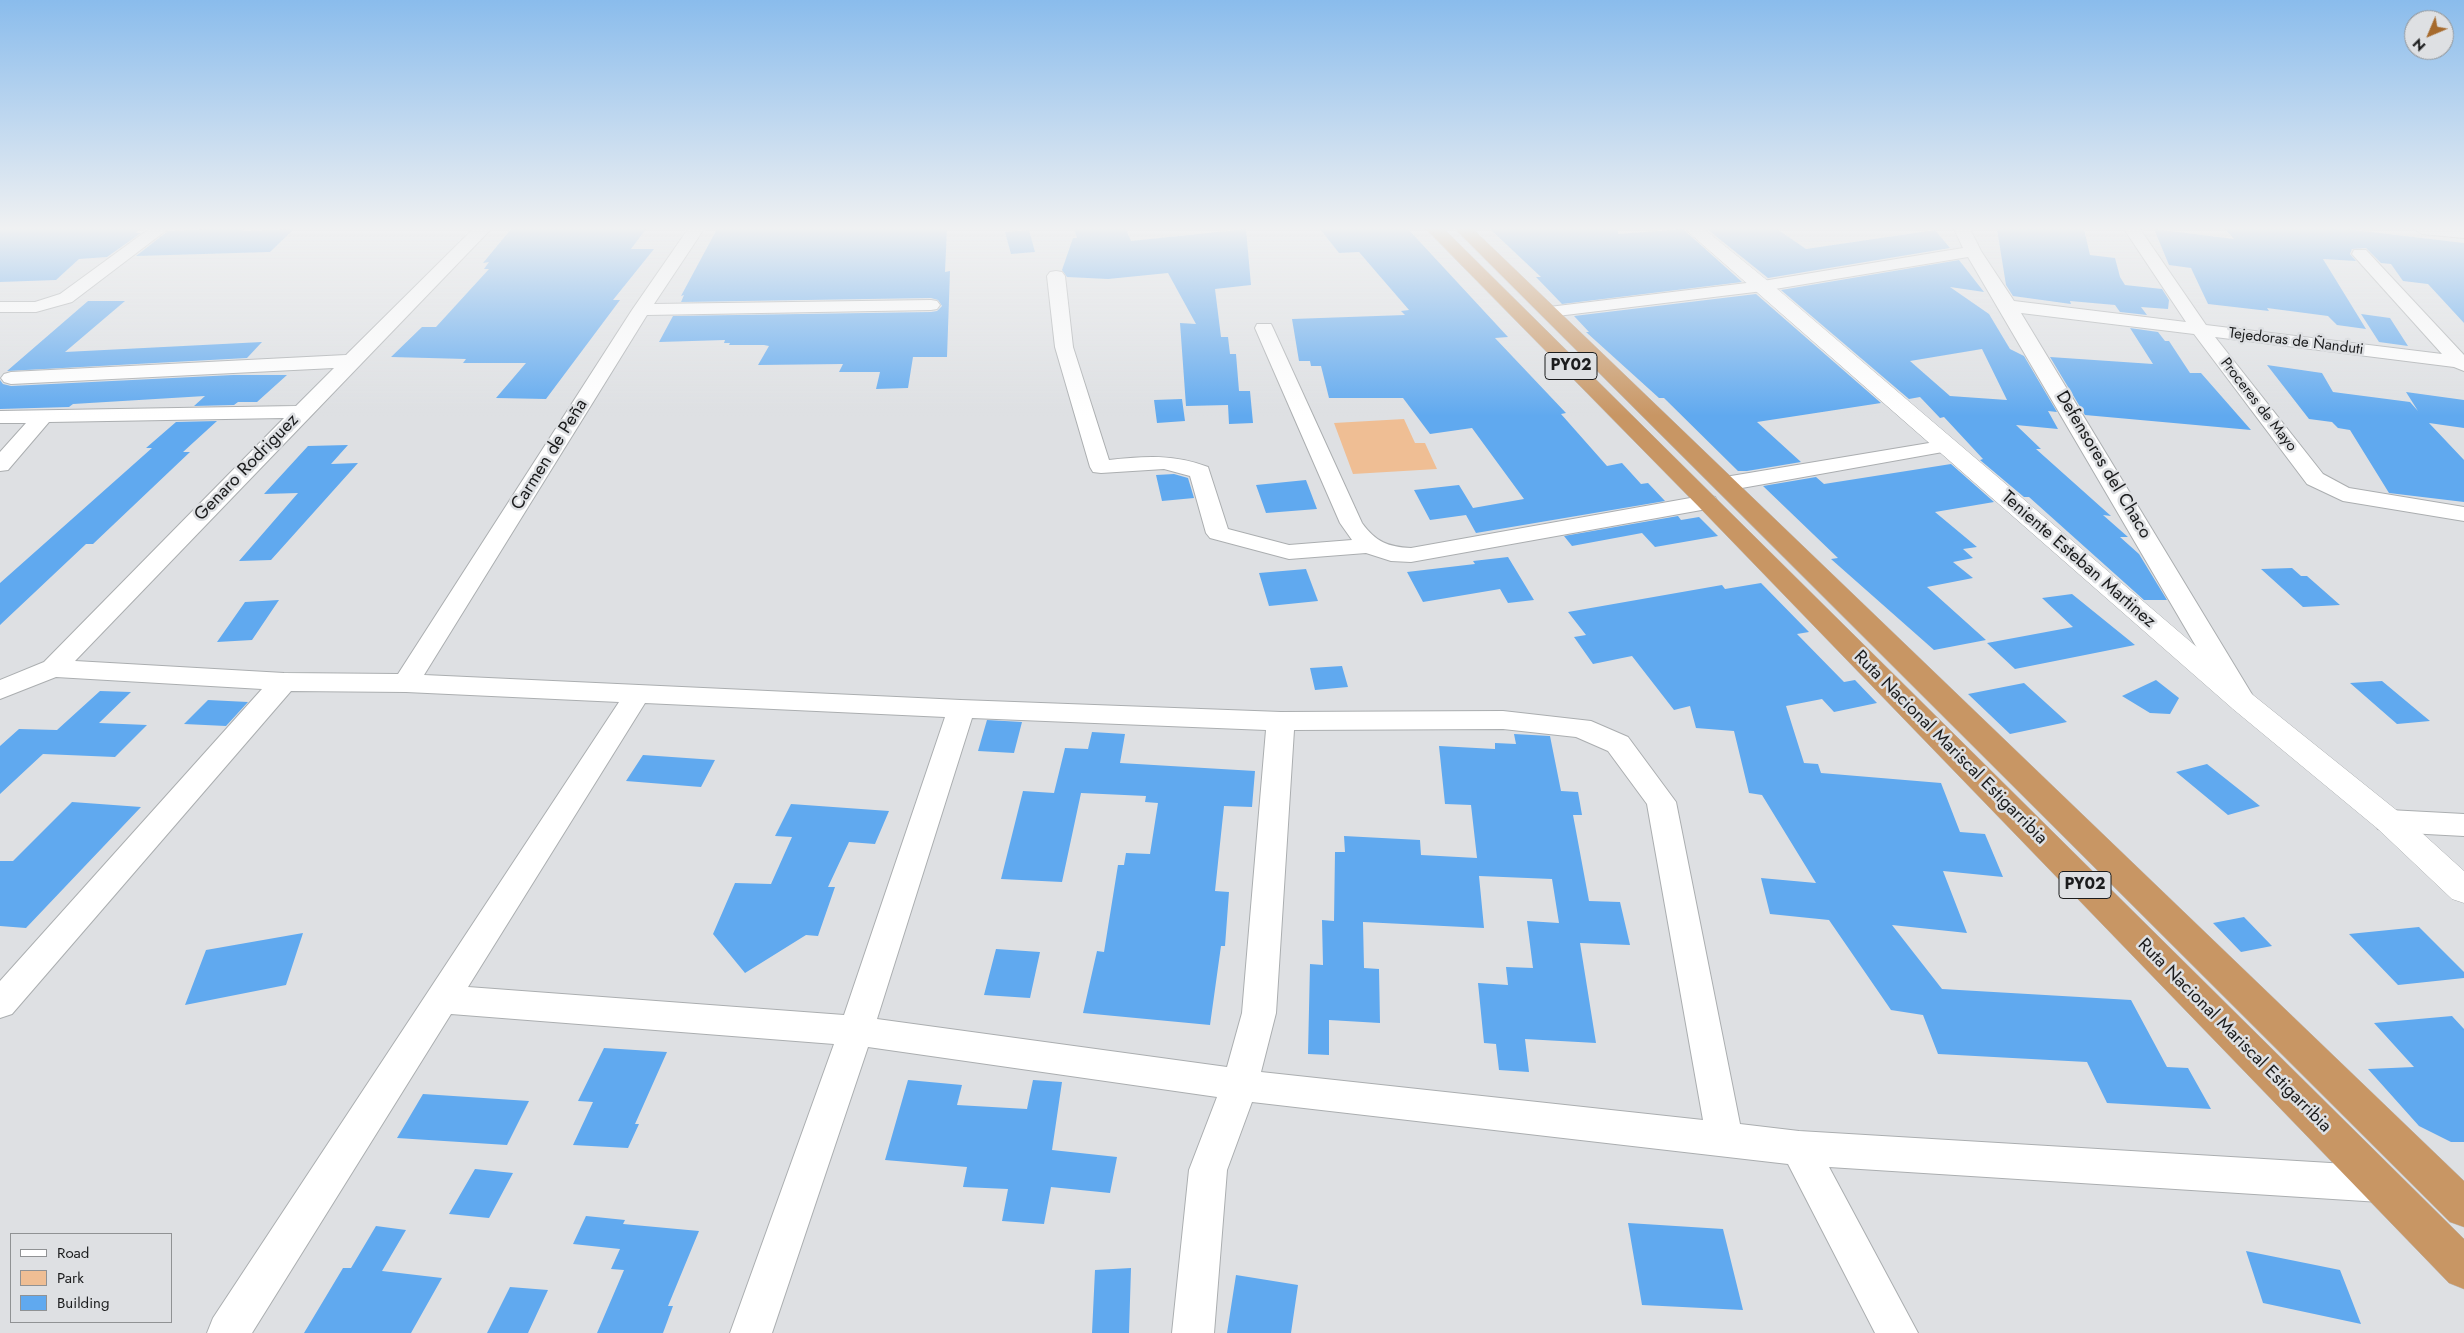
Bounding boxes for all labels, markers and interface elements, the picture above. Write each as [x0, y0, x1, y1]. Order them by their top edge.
north arrow [2404, 10, 2454, 60]
text: N [2408, 34, 2430, 56]
street label: Tejedoras de Ñanduti [2228, 325, 2364, 359]
road number: PY02 [1545, 352, 1597, 380]
street label: Proceres de Mayo [2216, 355, 2300, 455]
street label: Defensores del Chaco [2050, 387, 2156, 543]
street label: Carmen de Peña [507, 395, 593, 515]
street label: Genaro Rodriguez [190, 410, 304, 526]
street label: Teniente Esteban Martinez [1996, 487, 2160, 633]
street label: Ruta Nacional Mariscal Estigarribia [1849, 647, 2051, 849]
road number: PY02 [2059, 872, 2111, 898]
street label: Ruta Nacional Mariscal Estigarribia [2133, 935, 2335, 1137]
legend [10, 1233, 172, 1323]
text: Road [57, 1242, 89, 1264]
text: Park [57, 1267, 84, 1289]
text: Building [57, 1292, 109, 1314]

